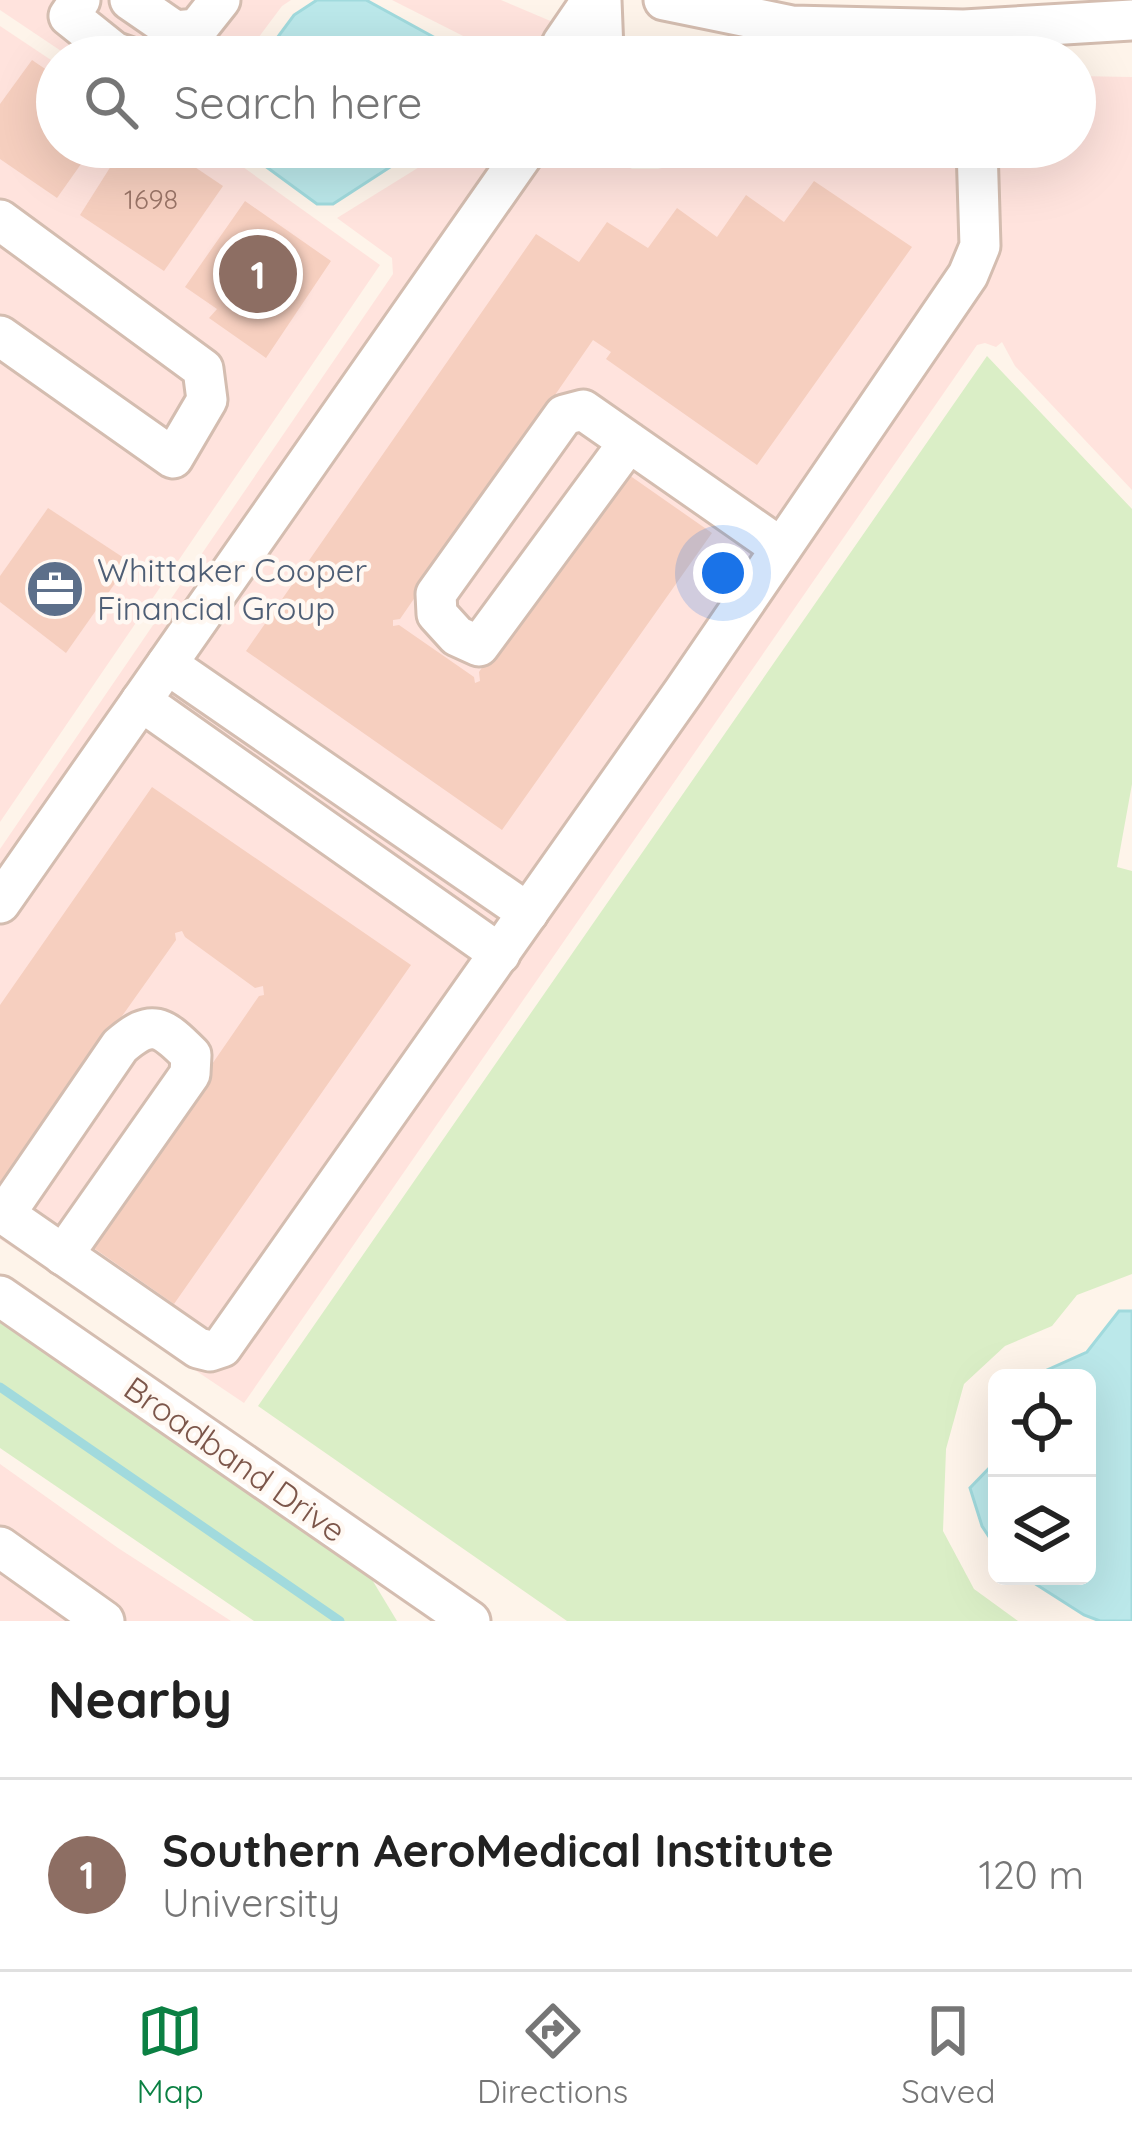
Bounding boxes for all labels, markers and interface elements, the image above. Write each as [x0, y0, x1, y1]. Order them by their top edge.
search box [36, 36, 1096, 168]
icon: search [78, 69, 144, 135]
text: Search here [174, 74, 422, 130]
house number: 1698 [124, 182, 178, 216]
pin: 1 [219, 229, 297, 319]
your location [693, 543, 753, 603]
place label: Whittaker Cooper Financial Group [97, 549, 367, 628]
office icon: Whittaker Cooper Financial Group [24, 558, 86, 620]
street label: Broadband Drive [117, 1367, 354, 1550]
map controls [988, 1369, 1096, 1585]
button: locate [988, 1369, 1096, 1477]
button: layers [988, 1477, 1096, 1585]
text: Nearby [48, 1667, 232, 1731]
text: Southern AeroMedical Institute [162, 1822, 834, 1878]
text: 1 [79, 1850, 95, 1899]
text: 120 m [979, 1850, 1084, 1899]
text: University [162, 1878, 340, 1927]
tab: Map [137, 1998, 204, 2111]
tab: Directions [477, 1998, 628, 2111]
tab: Saved [901, 1998, 995, 2111]

